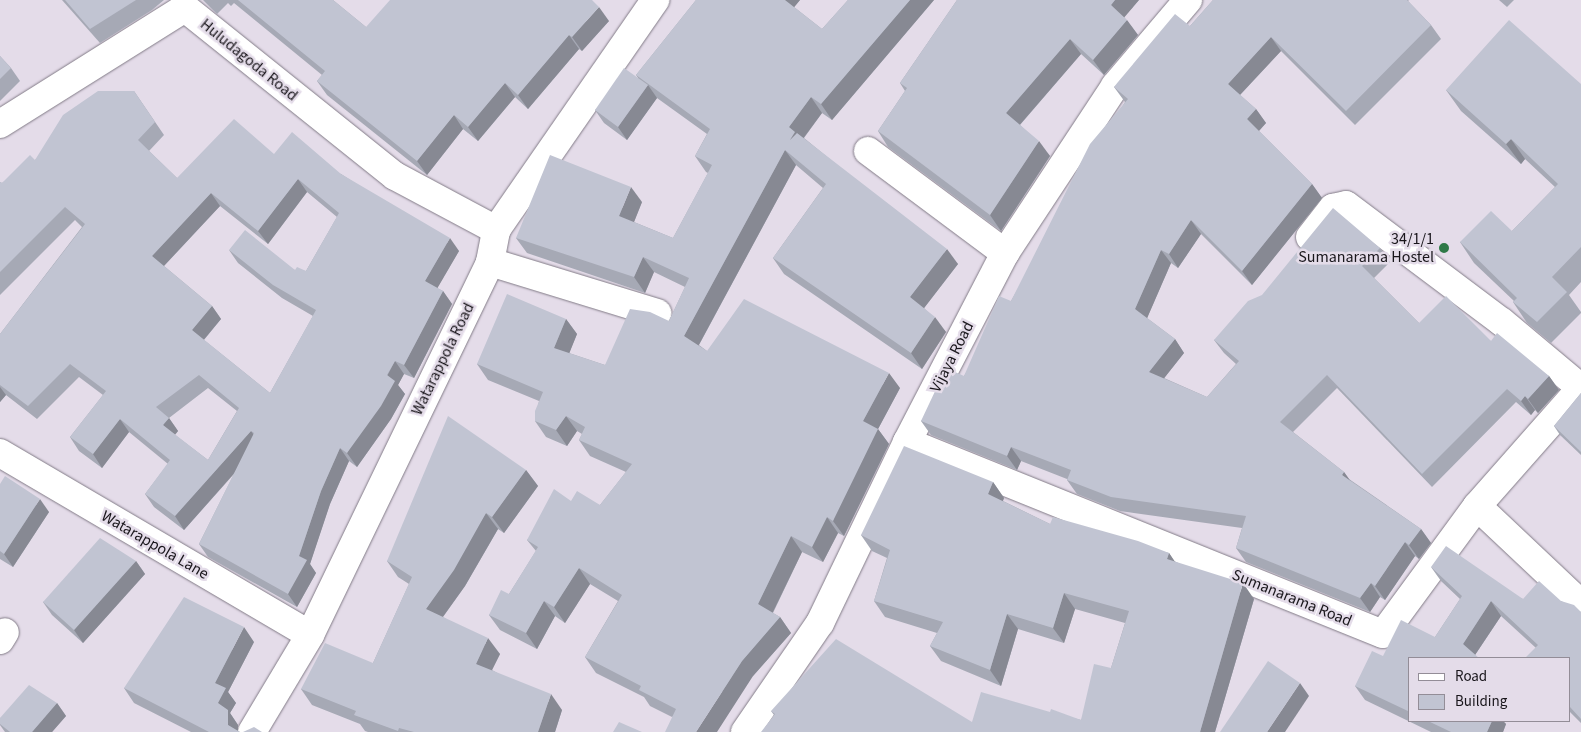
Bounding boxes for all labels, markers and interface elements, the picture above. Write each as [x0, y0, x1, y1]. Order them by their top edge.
street label: Huludagoda Road [196, 15, 302, 105]
place label: 34/1/1 Sumanarama Hostel [1298, 229, 1434, 267]
marker: 34/1/1 Sumanarama Hostel [1438, 242, 1450, 254]
street label: Watarappola Road [407, 300, 479, 418]
street label: Vijaya Road [926, 318, 978, 396]
street label: Watarappola Lane [98, 506, 212, 584]
street label: Sumanarama Road [1229, 565, 1355, 631]
legend [1408, 657, 1571, 722]
text: Road [1455, 666, 1487, 687]
text: Building [1455, 691, 1507, 712]

